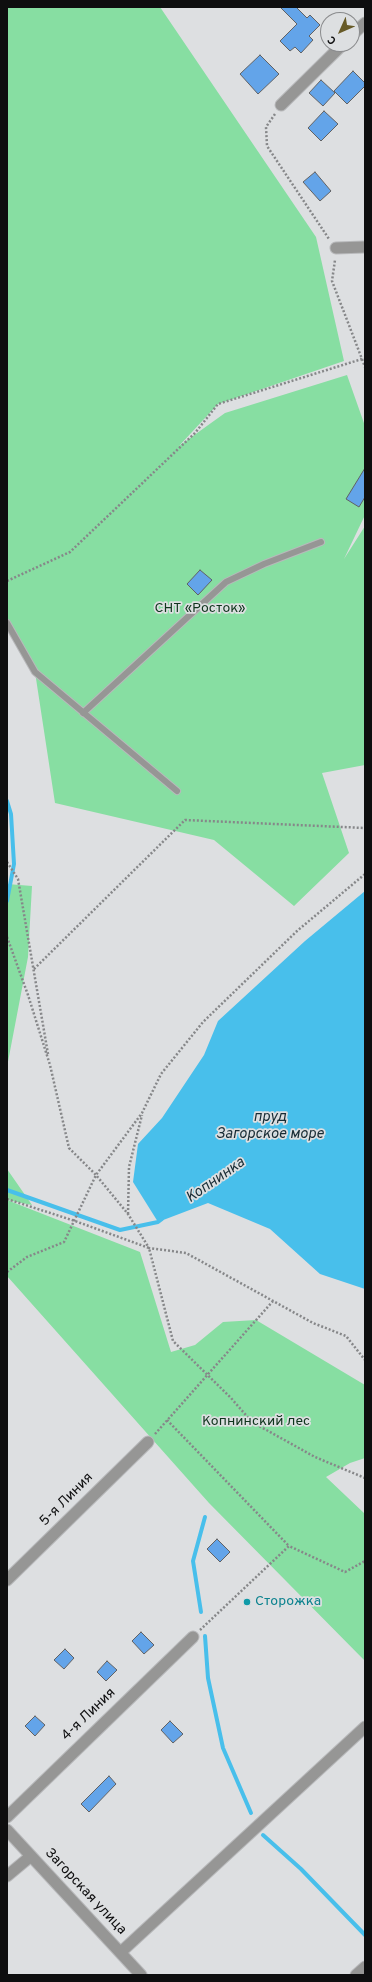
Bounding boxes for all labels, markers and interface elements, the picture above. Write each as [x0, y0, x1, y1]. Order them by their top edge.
north arrow [320, 12, 360, 52]
text: С [325, 32, 340, 47]
park label: СНТ «Росток» [155, 601, 245, 617]
water label: пруд Загорское море [216, 1109, 324, 1144]
water label: Копнинка [183, 1154, 249, 1208]
park label: Копнинский лес [202, 1414, 310, 1430]
street label: 5-я Линия [37, 1470, 97, 1530]
place label: Сторожка [255, 1594, 321, 1610]
marker: Сторожка [242, 1597, 252, 1607]
street label: 4-я Линия [58, 1685, 120, 1745]
street label: Загорская улица [41, 1845, 129, 1939]

